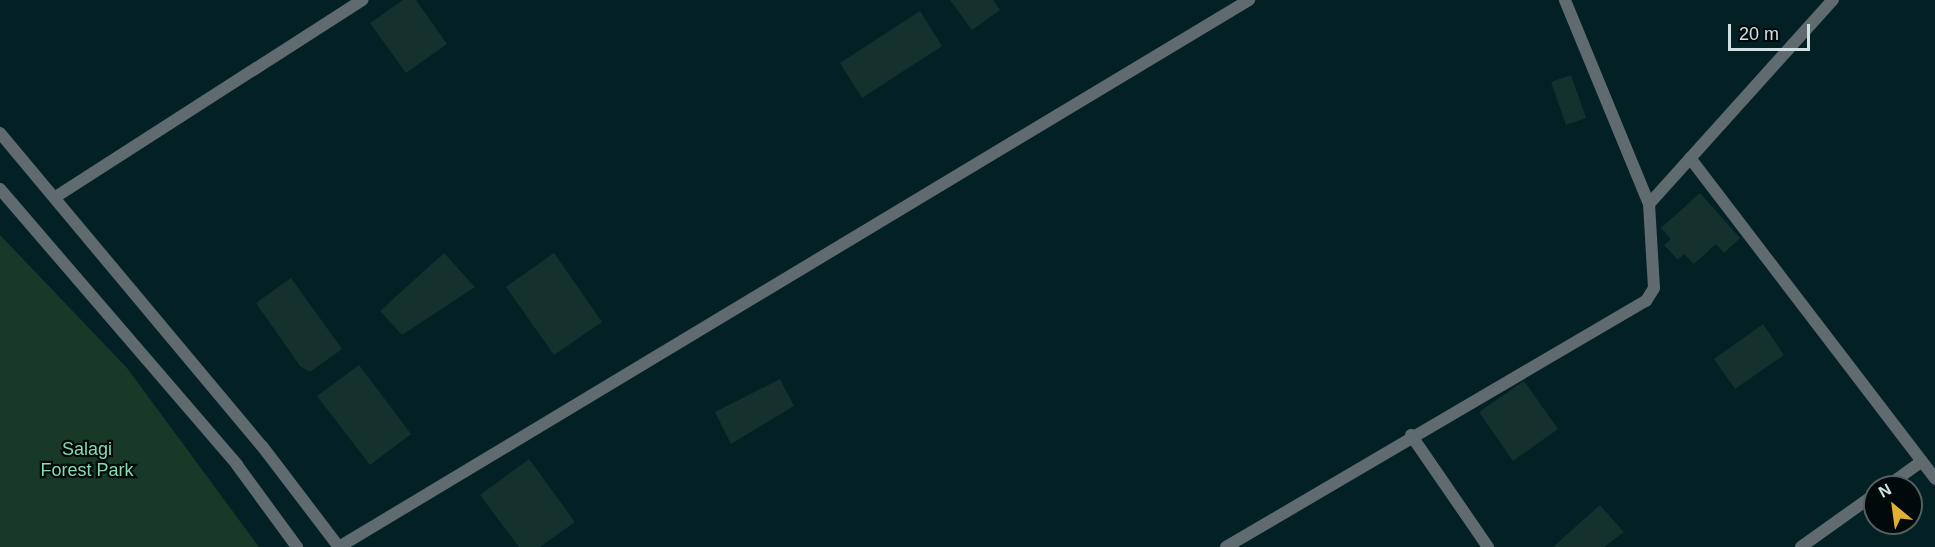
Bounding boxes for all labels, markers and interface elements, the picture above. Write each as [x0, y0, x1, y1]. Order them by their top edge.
scale bar [1731, 12, 1814, 50]
text: 20 m [1739, 24, 1779, 44]
park label: Salagi Forest Park [40, 439, 134, 482]
north arrow [1863, 475, 1923, 535]
text: N [1876, 480, 1894, 501]

